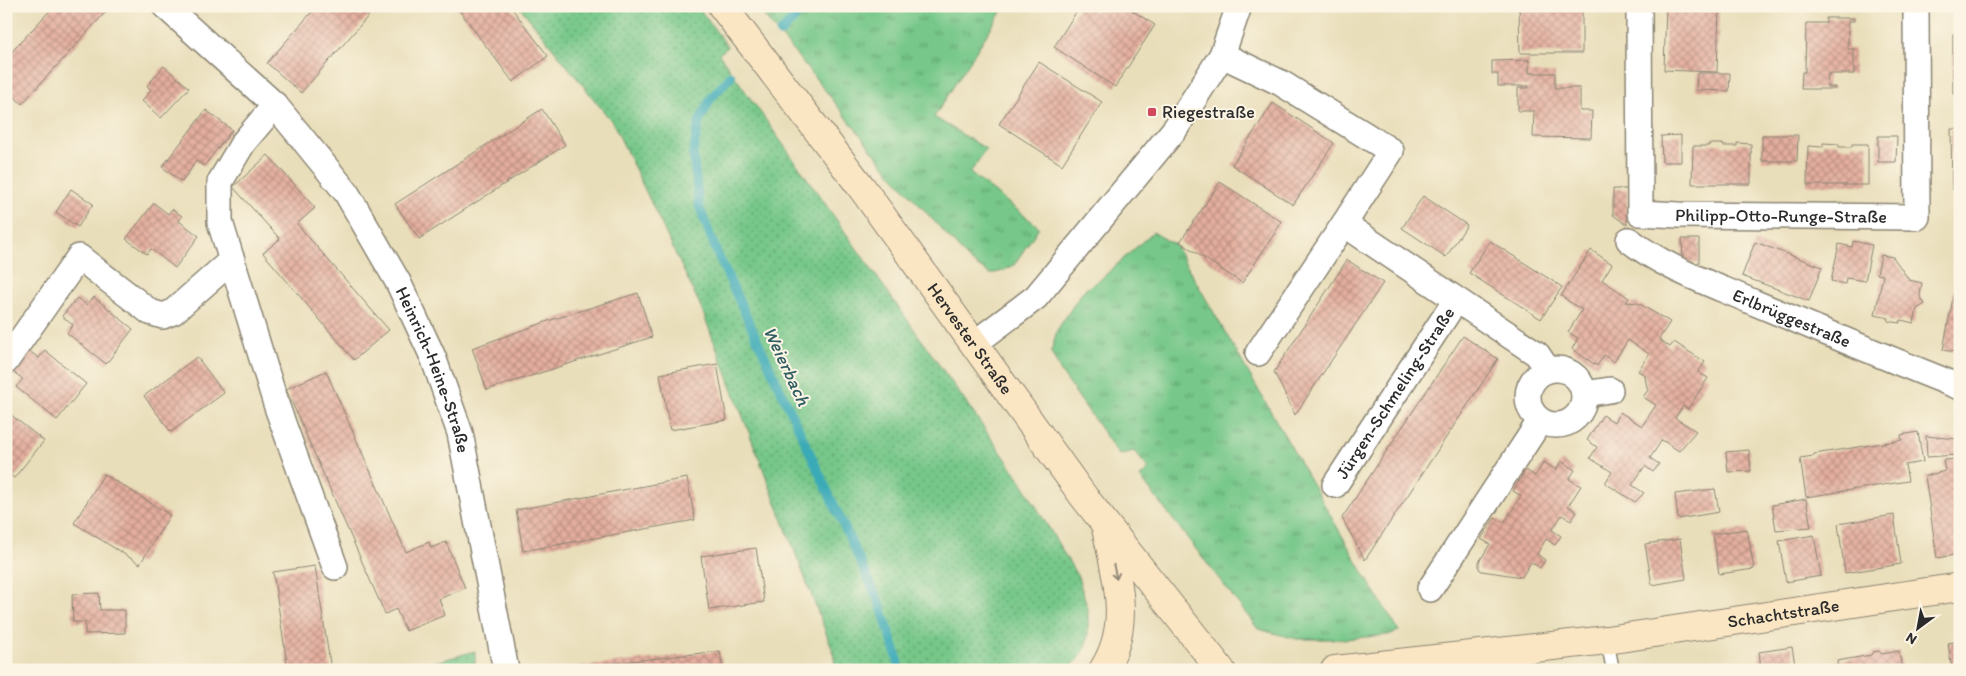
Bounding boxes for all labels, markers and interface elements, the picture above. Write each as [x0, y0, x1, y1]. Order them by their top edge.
place label: Riegestraße [1162, 101, 1255, 123]
marker: Riegestraße [1146, 106, 1158, 118]
street label: Philipp-Otto-Runge-Straße [1675, 204, 1887, 228]
street label: Hervester Straße [923, 278, 1018, 399]
street label: Heinrich-Heine-Straße [391, 283, 475, 455]
street label: Erlbrüggestraße [1729, 284, 1854, 353]
street label: Jürgen-Schmeling-Straße [1331, 303, 1459, 483]
water label: Weierbach [759, 323, 816, 410]
one-way arrow [1111, 563, 1120, 579]
street label: Schachtstraße [1726, 594, 1841, 633]
north arrow [1894, 604, 1944, 654]
text: N [1903, 629, 1920, 648]

